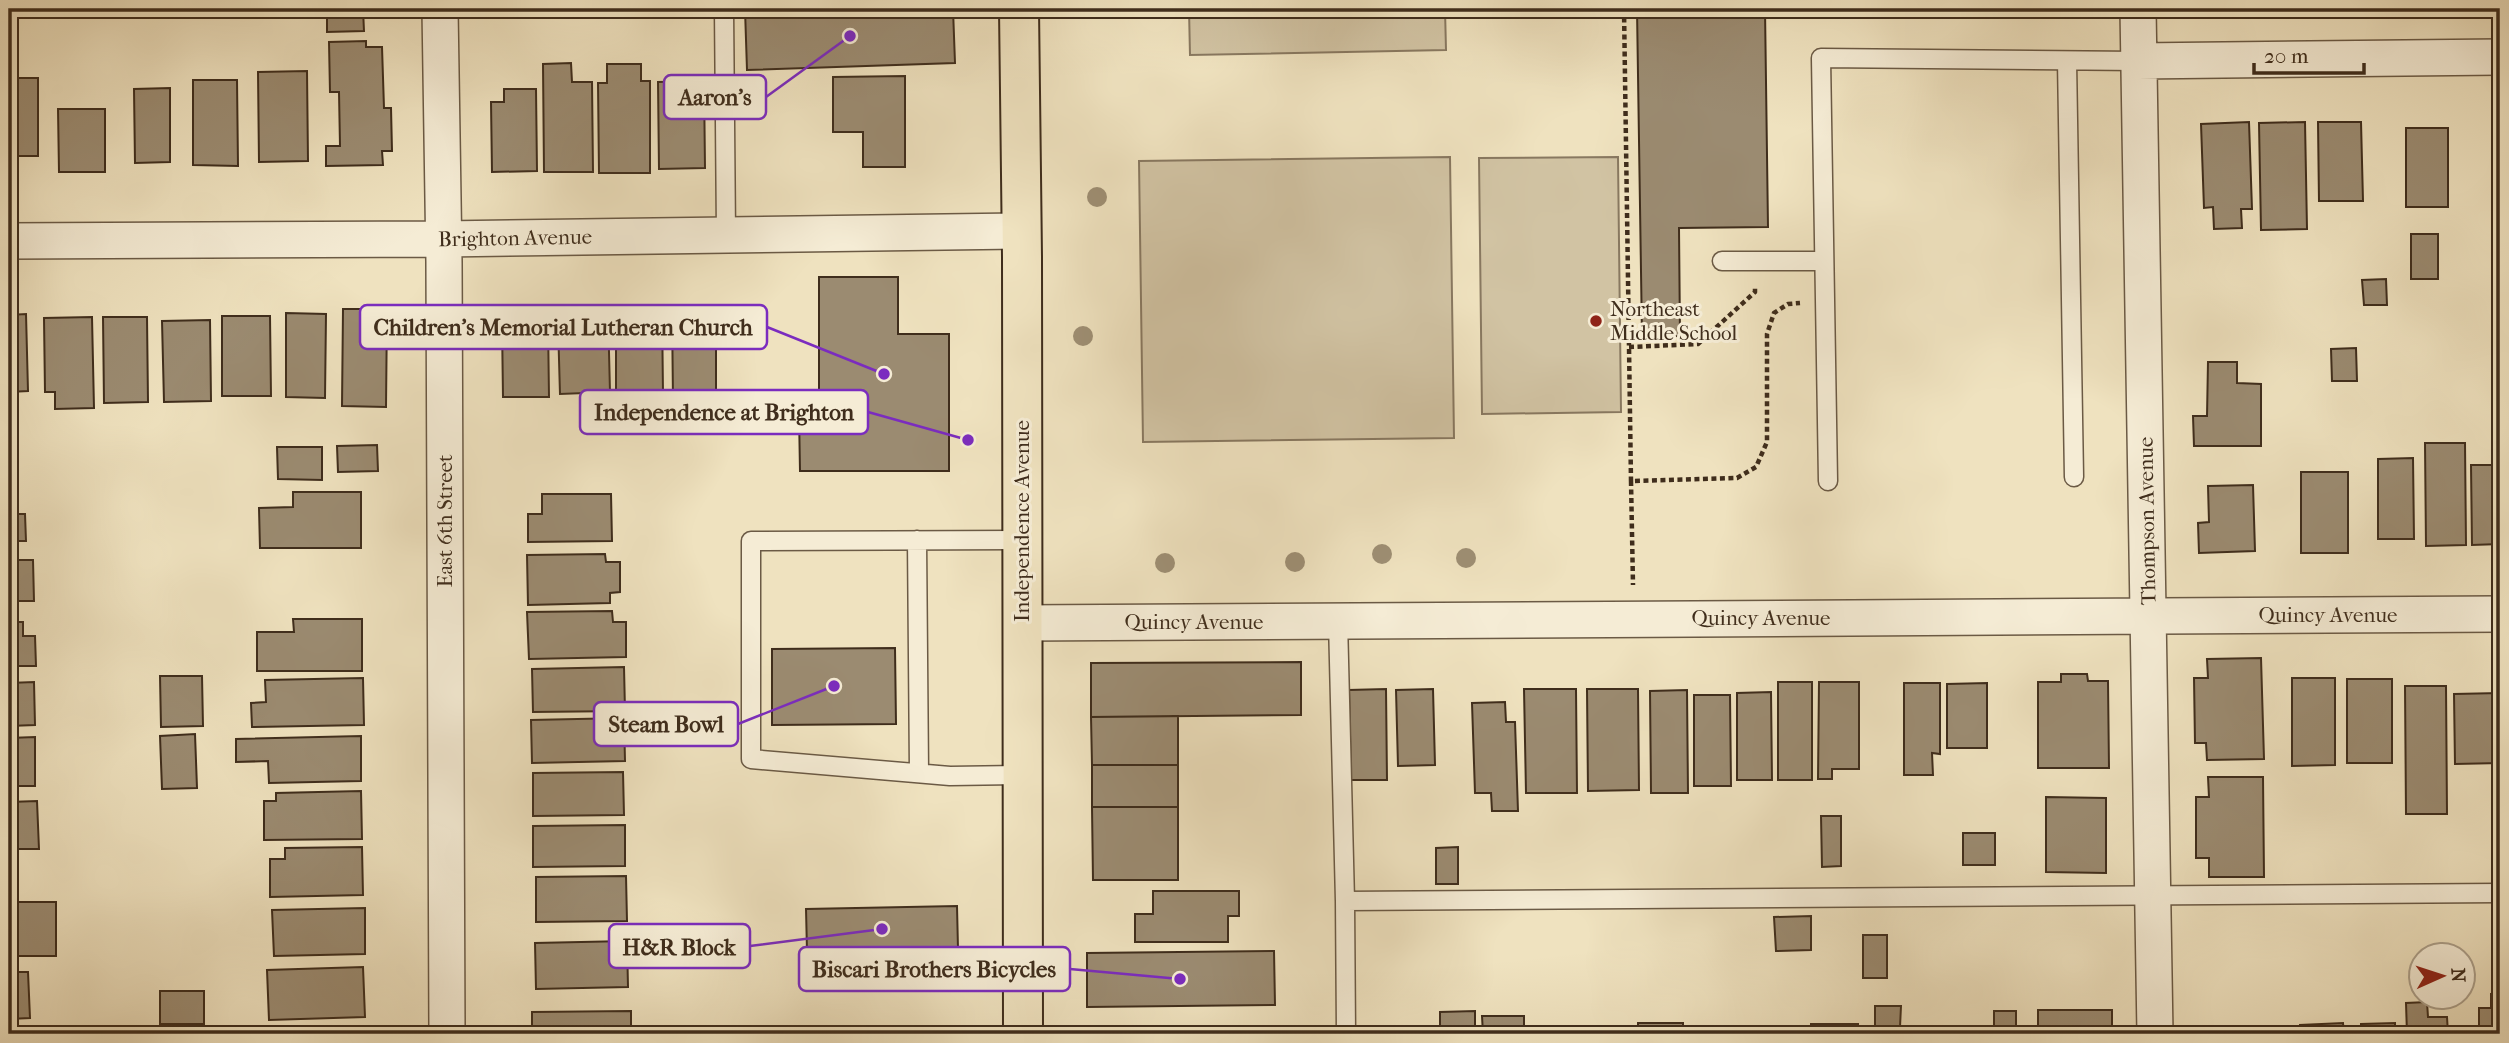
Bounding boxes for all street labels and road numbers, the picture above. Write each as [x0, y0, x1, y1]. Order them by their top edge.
street label: Brighton Avenue [438, 225, 592, 251]
street label: Independence Avenue [1010, 420, 1034, 622]
street label: Thompson Avenue [2134, 437, 2160, 605]
street label: East 6th Street [433, 454, 457, 587]
street label: Quincy Avenue [2258, 603, 2398, 627]
street label: Quincy Avenue [1691, 606, 1831, 630]
street label: Quincy Avenue [1124, 610, 1264, 634]

